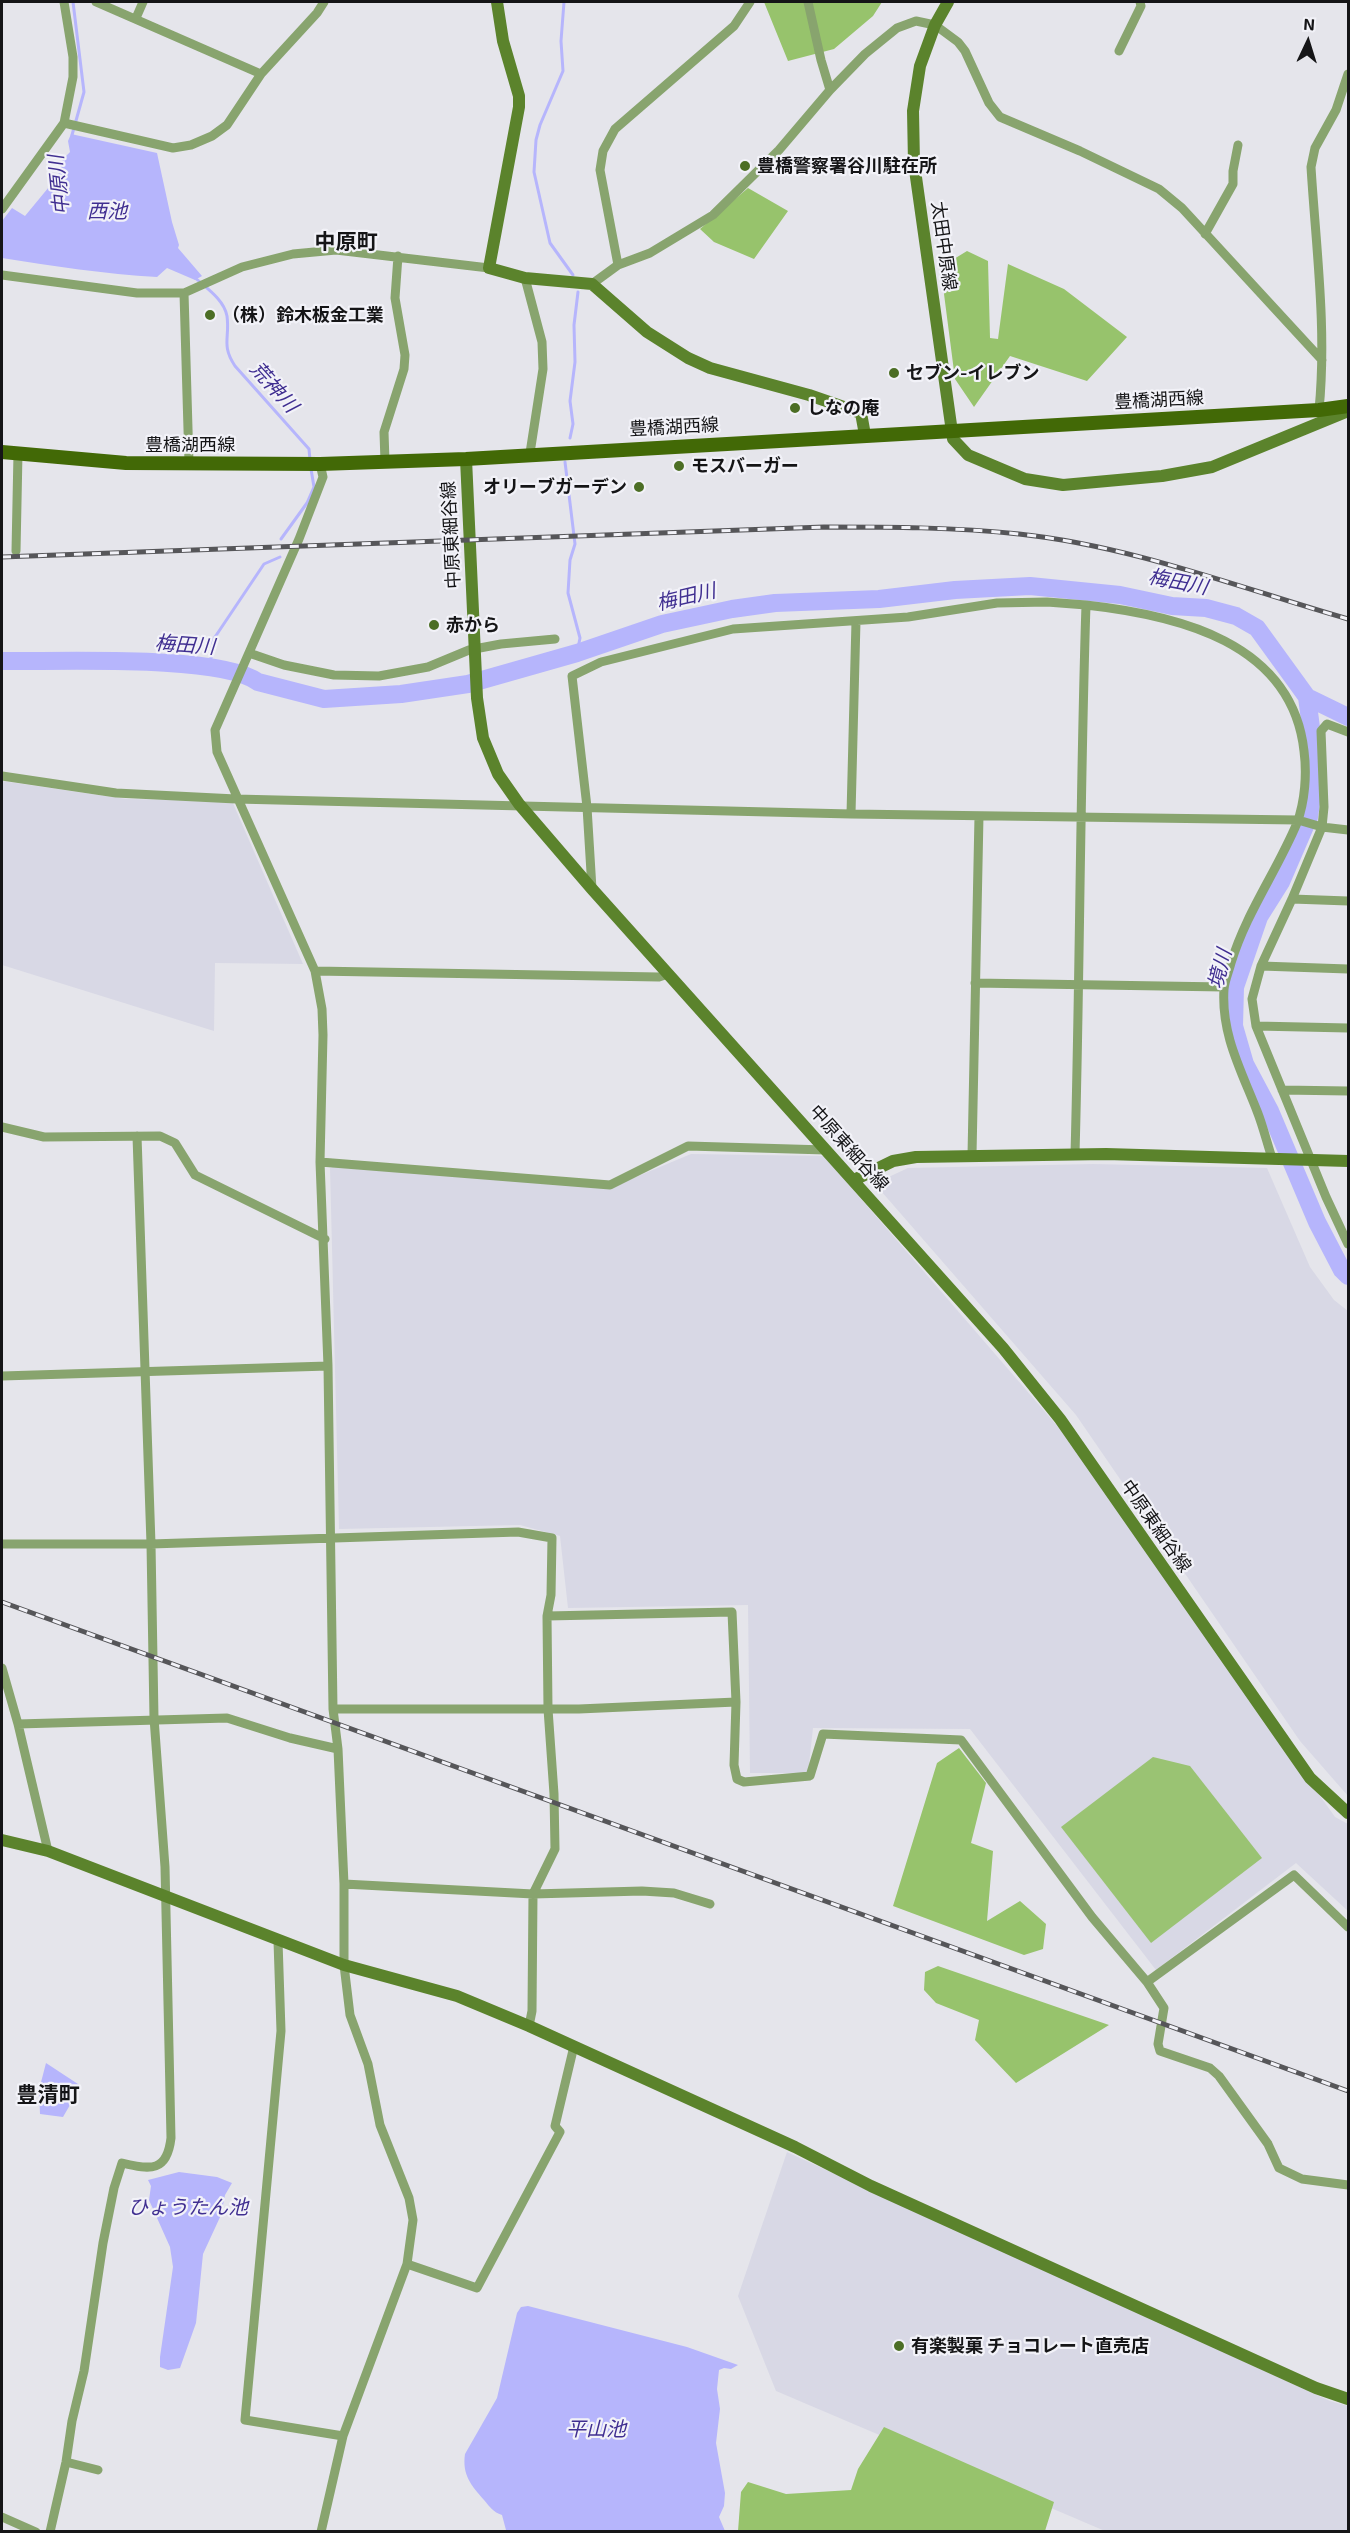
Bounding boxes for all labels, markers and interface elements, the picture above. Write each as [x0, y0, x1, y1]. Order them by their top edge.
north arrow [1278, 12, 1338, 72]
text: N [1303, 14, 1316, 33]
water label: 中原川 [44, 154, 74, 216]
place label: 豊橋警察署谷川駐在所 [757, 155, 937, 177]
marker: 豊橋警察署谷川駐在所 [738, 159, 752, 173]
water label: 西池 [87, 199, 127, 223]
street label: 太田中原線 [927, 200, 961, 292]
district label: 中原町 [315, 229, 377, 255]
place label: （株）鈴木板金工業 [222, 304, 384, 326]
marker: （株）鈴木板金工業 [203, 308, 217, 322]
water label: 荒神川 [245, 357, 303, 417]
place label: セブン-イレブン [906, 362, 1039, 384]
marker: セブン-イレブン [887, 366, 901, 380]
street label: 豊橋湖西線 [1113, 387, 1205, 413]
place label: しなの庵 [807, 397, 879, 419]
marker: しなの庵 [788, 401, 802, 415]
street label: 豊橋湖西線 [628, 414, 720, 440]
street label: 豊橋湖西線 [145, 434, 235, 456]
place label: モスバーガー [691, 455, 799, 477]
marker: モスバーガー [672, 459, 686, 473]
place label: オリーブガーデン [483, 476, 627, 498]
marker: オリーブガーデン [632, 480, 646, 494]
street label: 中原東細谷線 [437, 481, 465, 589]
water label: 梅田川 [1146, 564, 1210, 600]
water label: 梅田川 [654, 579, 718, 615]
place label: 赤から [446, 614, 500, 636]
marker: 赤から [427, 618, 441, 632]
water label: 梅田川 [154, 631, 216, 659]
water label: 境川 [1204, 947, 1236, 991]
street label: 中原東細谷線 [805, 1101, 893, 1195]
street label: 中原東細谷線 [1116, 1476, 1196, 1576]
district label: 豊清町 [17, 2082, 79, 2108]
water label: ひょうたん池 [128, 2195, 248, 2219]
place label: 有楽製菓 チョコレート直売店 [911, 2335, 1149, 2357]
marker: 有楽製菓 チョコレート直売店 [892, 2339, 906, 2353]
water label: 平山池 [566, 2417, 626, 2441]

